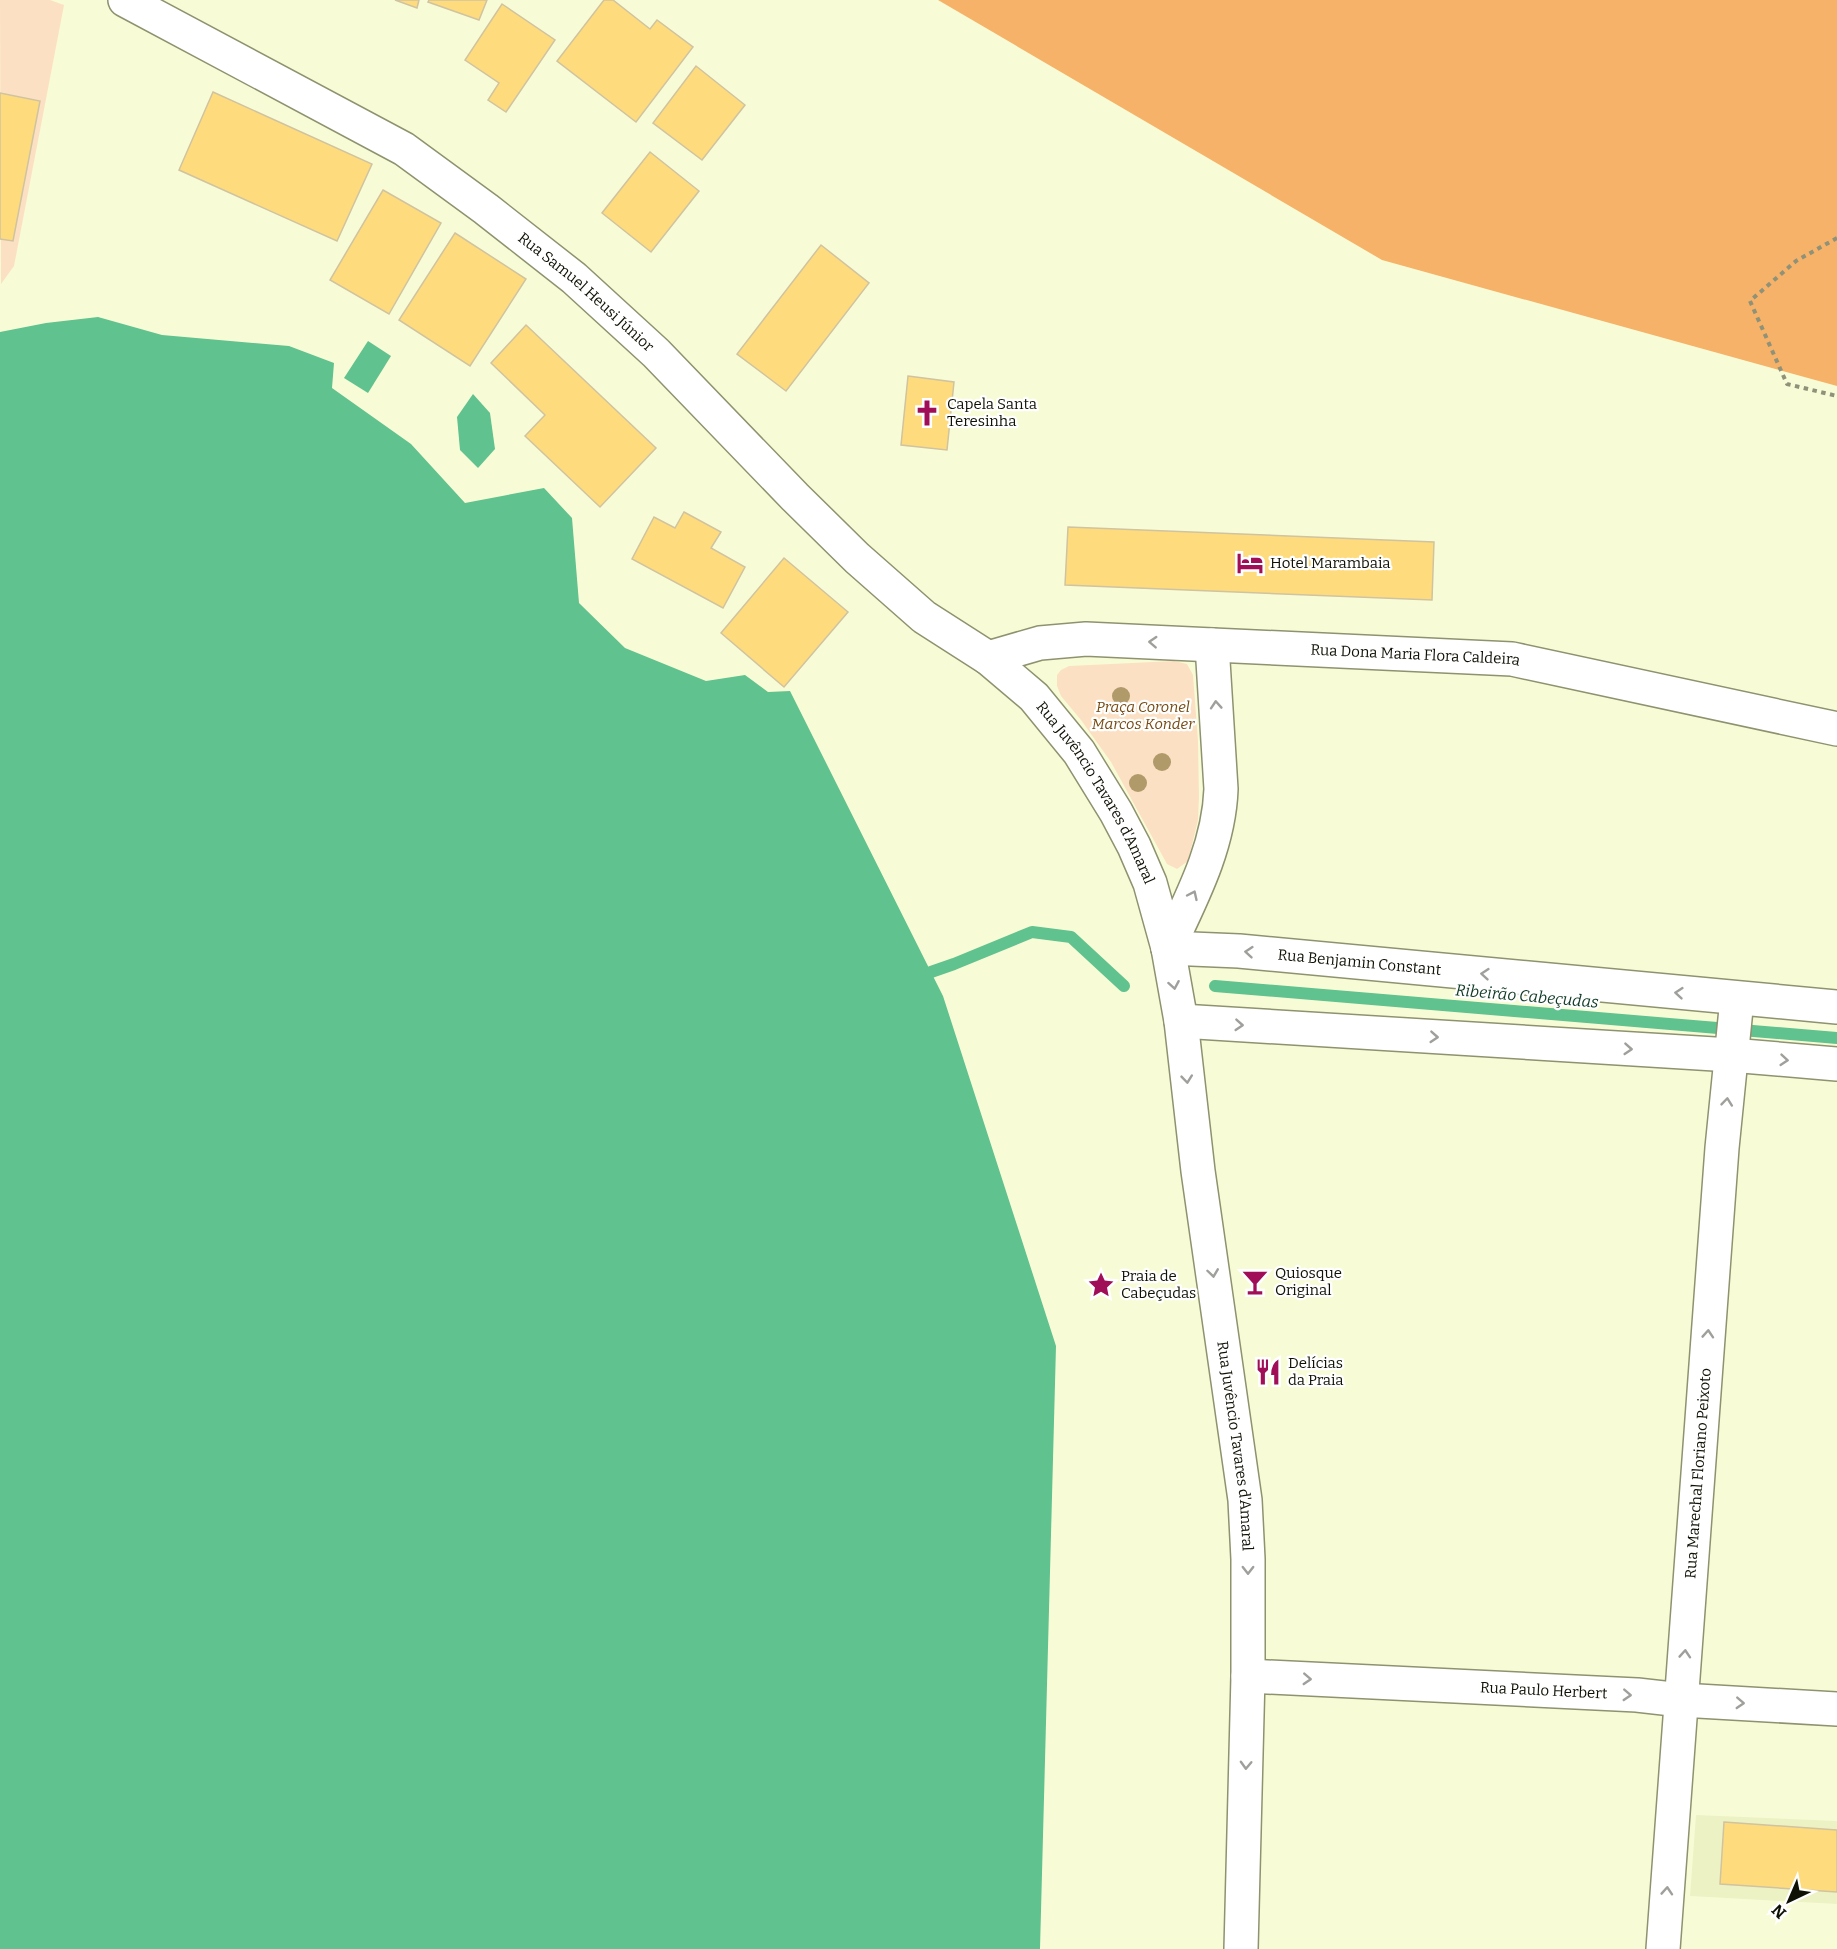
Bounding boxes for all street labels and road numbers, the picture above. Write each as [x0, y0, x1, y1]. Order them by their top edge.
street label: Rua Samuel Heusi Júnior [515, 229, 658, 356]
street label: Rua Dona Maria Flora Caldeira [1310, 641, 1522, 670]
street label: Rua Juvêncio Tavares d'Amaral [1033, 698, 1158, 886]
street label: Rua Benjamin Constant [1277, 946, 1442, 979]
street label: Rua Juvêncio Tavares d'Amaral [1213, 1340, 1257, 1551]
street label: Rua Marechal Floriano Peixoto [1681, 1367, 1715, 1579]
street label: Rua Paulo Herbert [1480, 1678, 1608, 1703]

